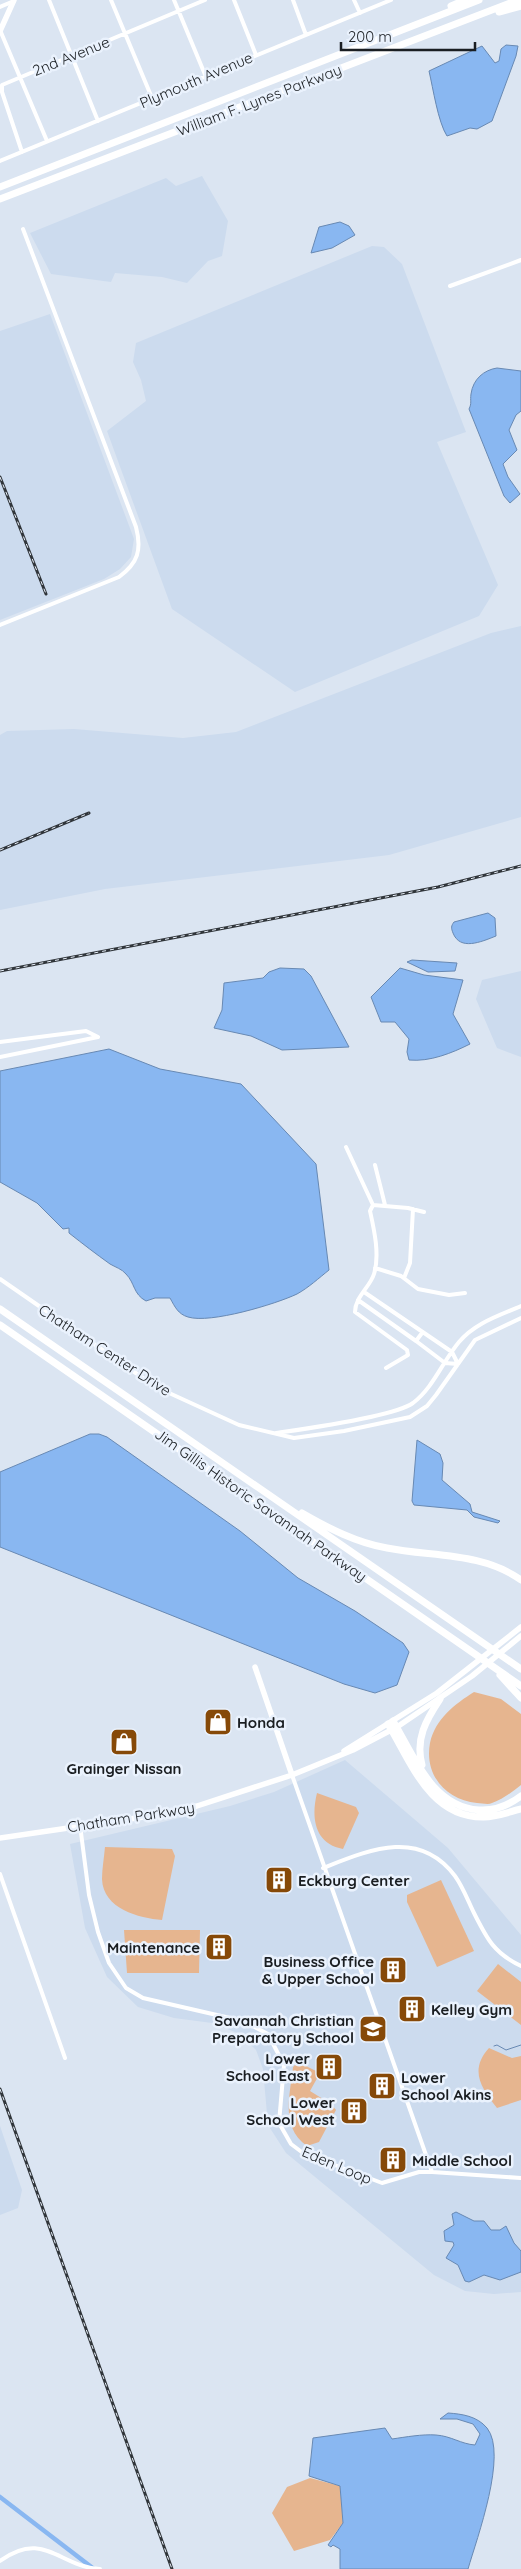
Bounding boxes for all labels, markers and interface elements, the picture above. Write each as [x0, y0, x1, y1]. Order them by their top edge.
scale bar [341, 20, 475, 52]
text: 200 m [348, 27, 392, 46]
street label: 2nd Avenue [30, 32, 112, 80]
street label: Plymouth Avenue [137, 48, 255, 112]
street label: William F. Lynes Parkway [174, 60, 344, 140]
street label: Chatham Center Drive [35, 1300, 175, 1400]
street label: Jim Gillis Historic Savannah Parkway [151, 1424, 371, 1586]
shop icon: Honda [203, 1707, 233, 1737]
place label: Honda [237, 1713, 285, 1732]
shop icon: Grainger Nissan [109, 1727, 139, 1757]
place label: Grainger Nissan [66, 1759, 182, 1778]
street label: Chatham Parkway [66, 1798, 196, 1836]
building icon: Eckburg Center [264, 1865, 294, 1895]
place label: Eckburg Center [298, 1871, 410, 1890]
building icon: Maintenance [204, 1932, 234, 1962]
place label: Maintenance [107, 1938, 200, 1957]
place label: Business Office & Upper School [262, 1952, 374, 1988]
building icon: Business Office & Upper School [378, 1955, 408, 1985]
building icon: Kelley Gym [397, 1994, 427, 2024]
place label: Kelley Gym [431, 2000, 512, 2019]
place label: Savannah Christian Preparatory School [212, 2011, 354, 2047]
school or university icon: Savannah Christian Preparatory School [358, 2014, 388, 2044]
place label: Lower School East [226, 2049, 310, 2085]
building icon: Lower School East [314, 2052, 344, 2082]
place label: Lower School Akins [401, 2068, 491, 2104]
building icon: Lower School Akins [367, 2071, 397, 2101]
place label: Lower School West [246, 2093, 335, 2129]
building icon: Lower School West [339, 2096, 369, 2126]
street label: Eden Loop [299, 2142, 375, 2188]
building icon: Middle School [378, 2145, 408, 2175]
place label: Middle School [412, 2151, 512, 2170]

